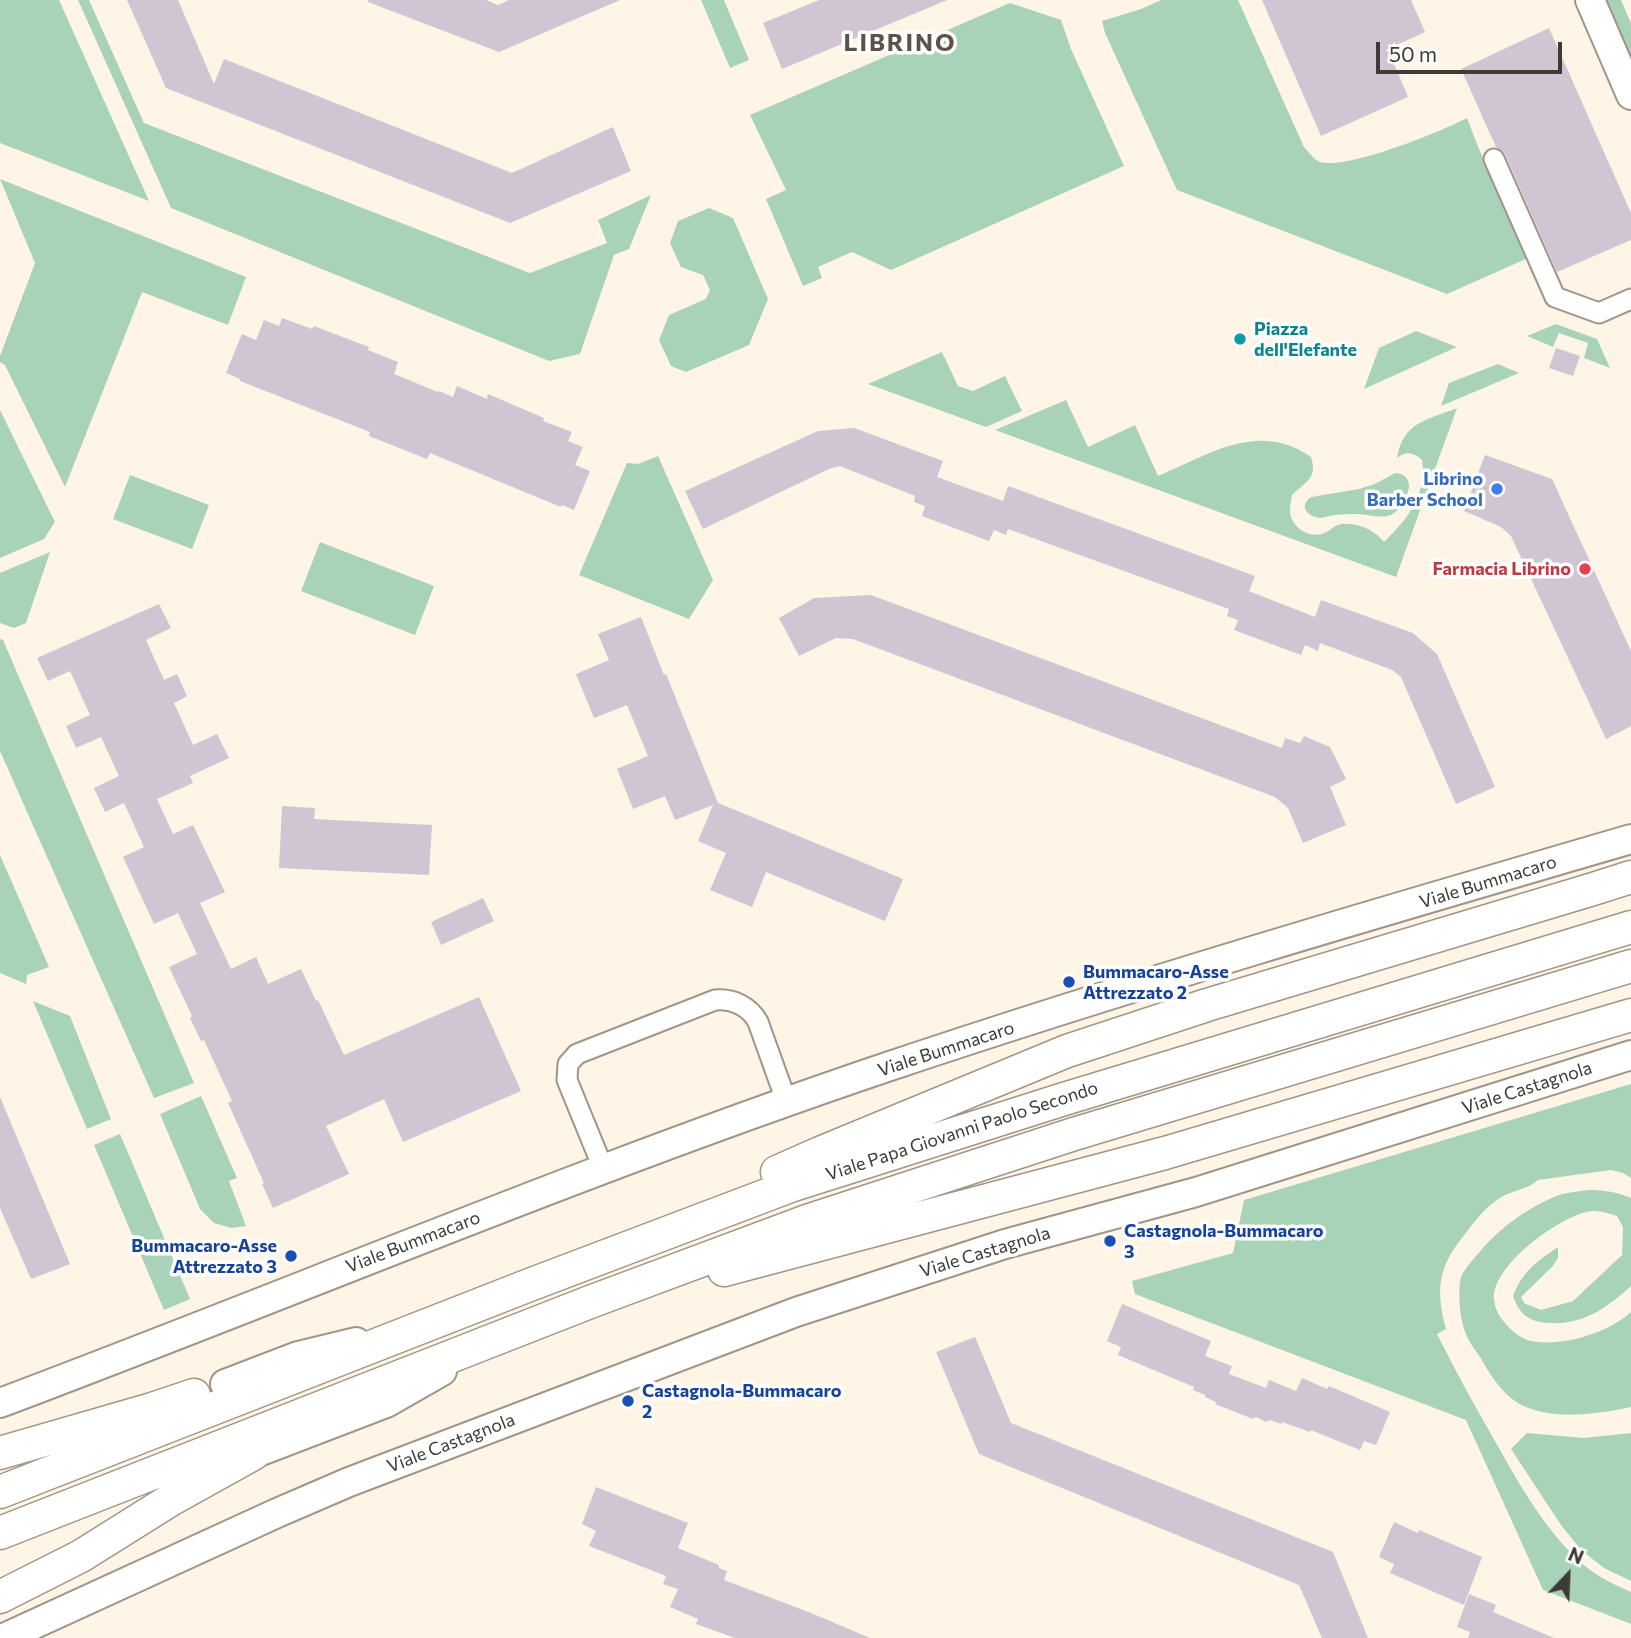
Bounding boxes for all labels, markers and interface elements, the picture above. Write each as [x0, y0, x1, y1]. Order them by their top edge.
scale bar [1379, 28, 1564, 72]
district label: LIBRINO [844, 29, 956, 57]
text: 50 m [1389, 41, 1437, 66]
place label: Piazza dell'Elefante [1254, 318, 1357, 360]
marker: Piazza dell'Elefante [1232, 331, 1248, 347]
place label: Librino Barber School [1367, 468, 1483, 510]
marker: Librino Barber School [1489, 481, 1505, 497]
place label: Farmacia Librino [1432, 558, 1571, 580]
marker: Farmacia Librino [1577, 561, 1593, 577]
street label: Viale Bummacaro [1417, 851, 1559, 913]
place label: Bummacaro-Asse Attrezzato 2 [1083, 961, 1229, 1004]
marker: Bummacaro-Asse Attrezzato 2 [1061, 974, 1077, 990]
street label: Viale Bummacaro [875, 1017, 1017, 1081]
street label: Viale Castagnola [1459, 1057, 1595, 1119]
street label: Viale Papa Giovanni Paolo Secondo [823, 1077, 1101, 1185]
street label: Viale Bummacaro [343, 1206, 483, 1278]
place label: Castagnola-Bummacaro 3 [1124, 1220, 1323, 1262]
street label: Viale Castagnola [917, 1222, 1053, 1282]
marker: Castagnola-Bummacaro 3 [1102, 1233, 1118, 1249]
place label: Bummacaro-Asse Attrezzato 3 [131, 1235, 277, 1278]
marker: Bummacaro-Asse Attrezzato 3 [283, 1248, 299, 1264]
place label: Castagnola-Bummacaro 2 [642, 1380, 841, 1422]
marker: Castagnola-Bummacaro 2 [620, 1393, 636, 1409]
street label: Viale Castagnola [384, 1409, 518, 1477]
north arrow [1533, 1540, 1603, 1610]
text: N [1565, 1542, 1587, 1569]

